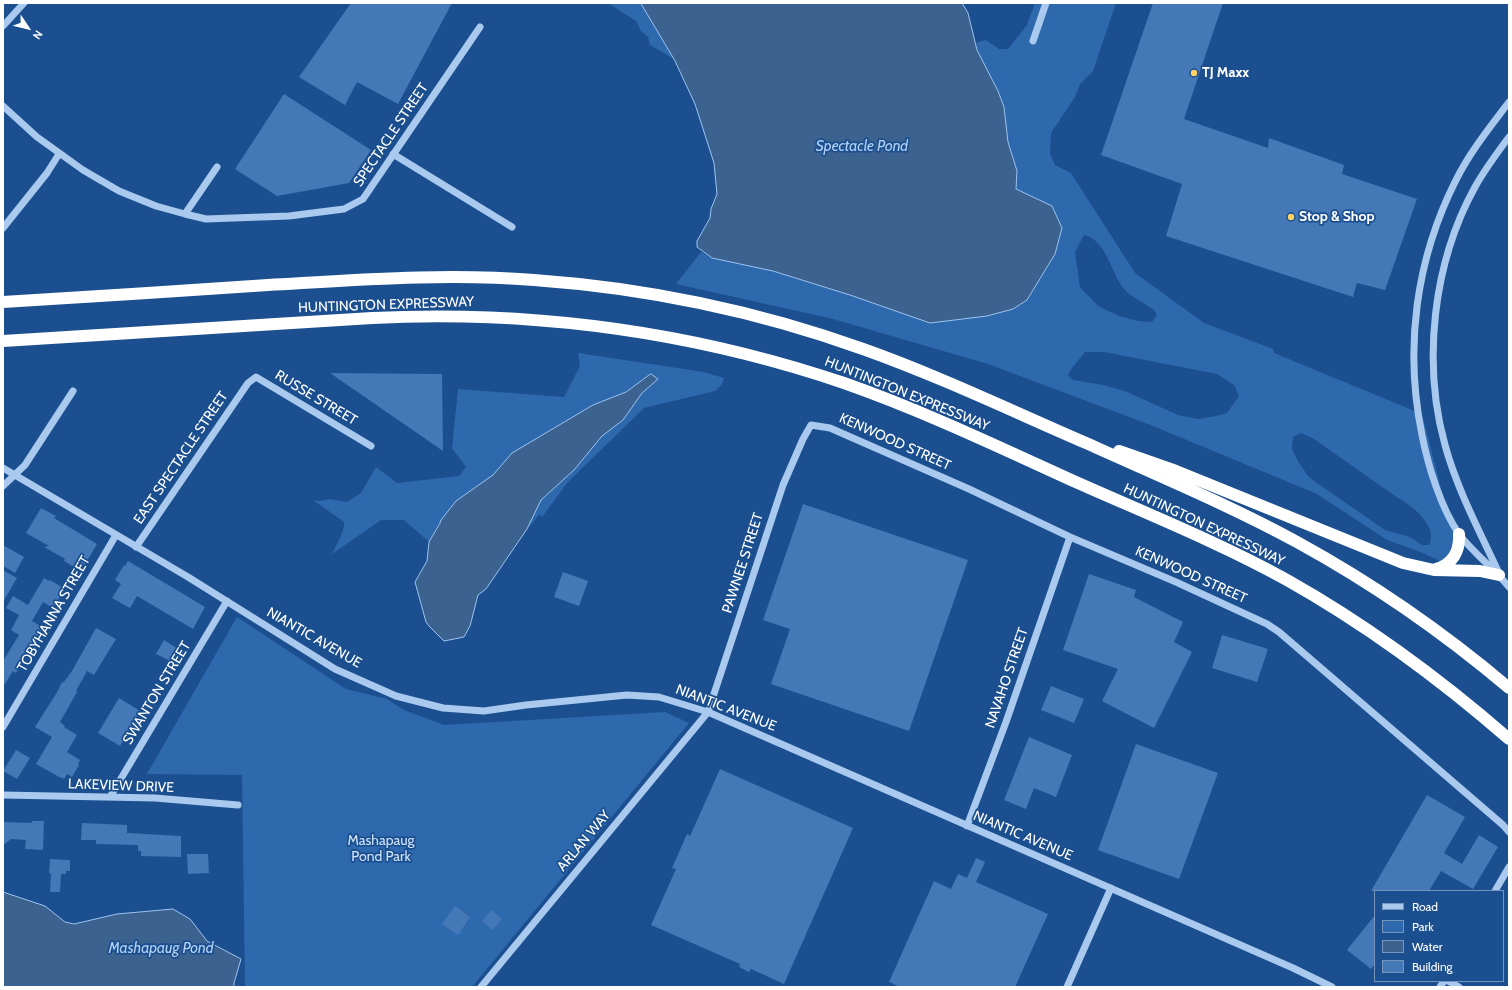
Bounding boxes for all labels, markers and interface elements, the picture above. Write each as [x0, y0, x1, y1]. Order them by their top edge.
north arrow [8, 8, 48, 48]
text: N [30, 28, 46, 42]
place label: TJ Maxx [1202, 65, 1249, 81]
marker: TJ Maxx [1189, 68, 1199, 78]
street label: SPECTACLE STREET [350, 80, 432, 190]
water label: Spectacle Pond [816, 138, 908, 156]
place label: Stop & Shop [1299, 209, 1375, 225]
marker: Stop & Shop [1286, 212, 1296, 222]
street label: HUNTINGTON EXPRESSWAY [298, 294, 474, 316]
street label: HUNTINGTON EXPRESSWAY [822, 353, 992, 435]
street label: RUSSE STREET [272, 367, 360, 429]
street label: EAST SPECTACLE STREET [130, 388, 232, 528]
street label: KENWOOD STREET [836, 410, 954, 474]
street label: HUNTINGTON EXPRESSWAY [1121, 480, 1287, 570]
street label: PAWNEE STREET [719, 511, 767, 615]
street label: KENWOOD STREET [1132, 543, 1250, 607]
street label: TOBYHANNA STREET [14, 553, 94, 675]
street label: NIANTIC AVENUE [264, 604, 364, 672]
street label: NAVAHO STREET [982, 626, 1032, 730]
street label: SWANTON STREET [120, 638, 194, 748]
street label: NIANTIC AVENUE [673, 681, 779, 735]
street label: LAKEVIEW DRIVE [68, 776, 174, 796]
street label: ARLAN WAY [554, 807, 614, 875]
street label: NIANTIC AVENUE [971, 807, 1075, 865]
park label: Mashapaug Pond Park [348, 833, 414, 866]
legend [1374, 890, 1504, 982]
text: Road [1412, 899, 1438, 914]
text: Park [1412, 919, 1434, 934]
text: Water [1412, 939, 1442, 954]
water label: Mashapaug Pond [108, 940, 214, 958]
text: Building [1412, 959, 1453, 974]

